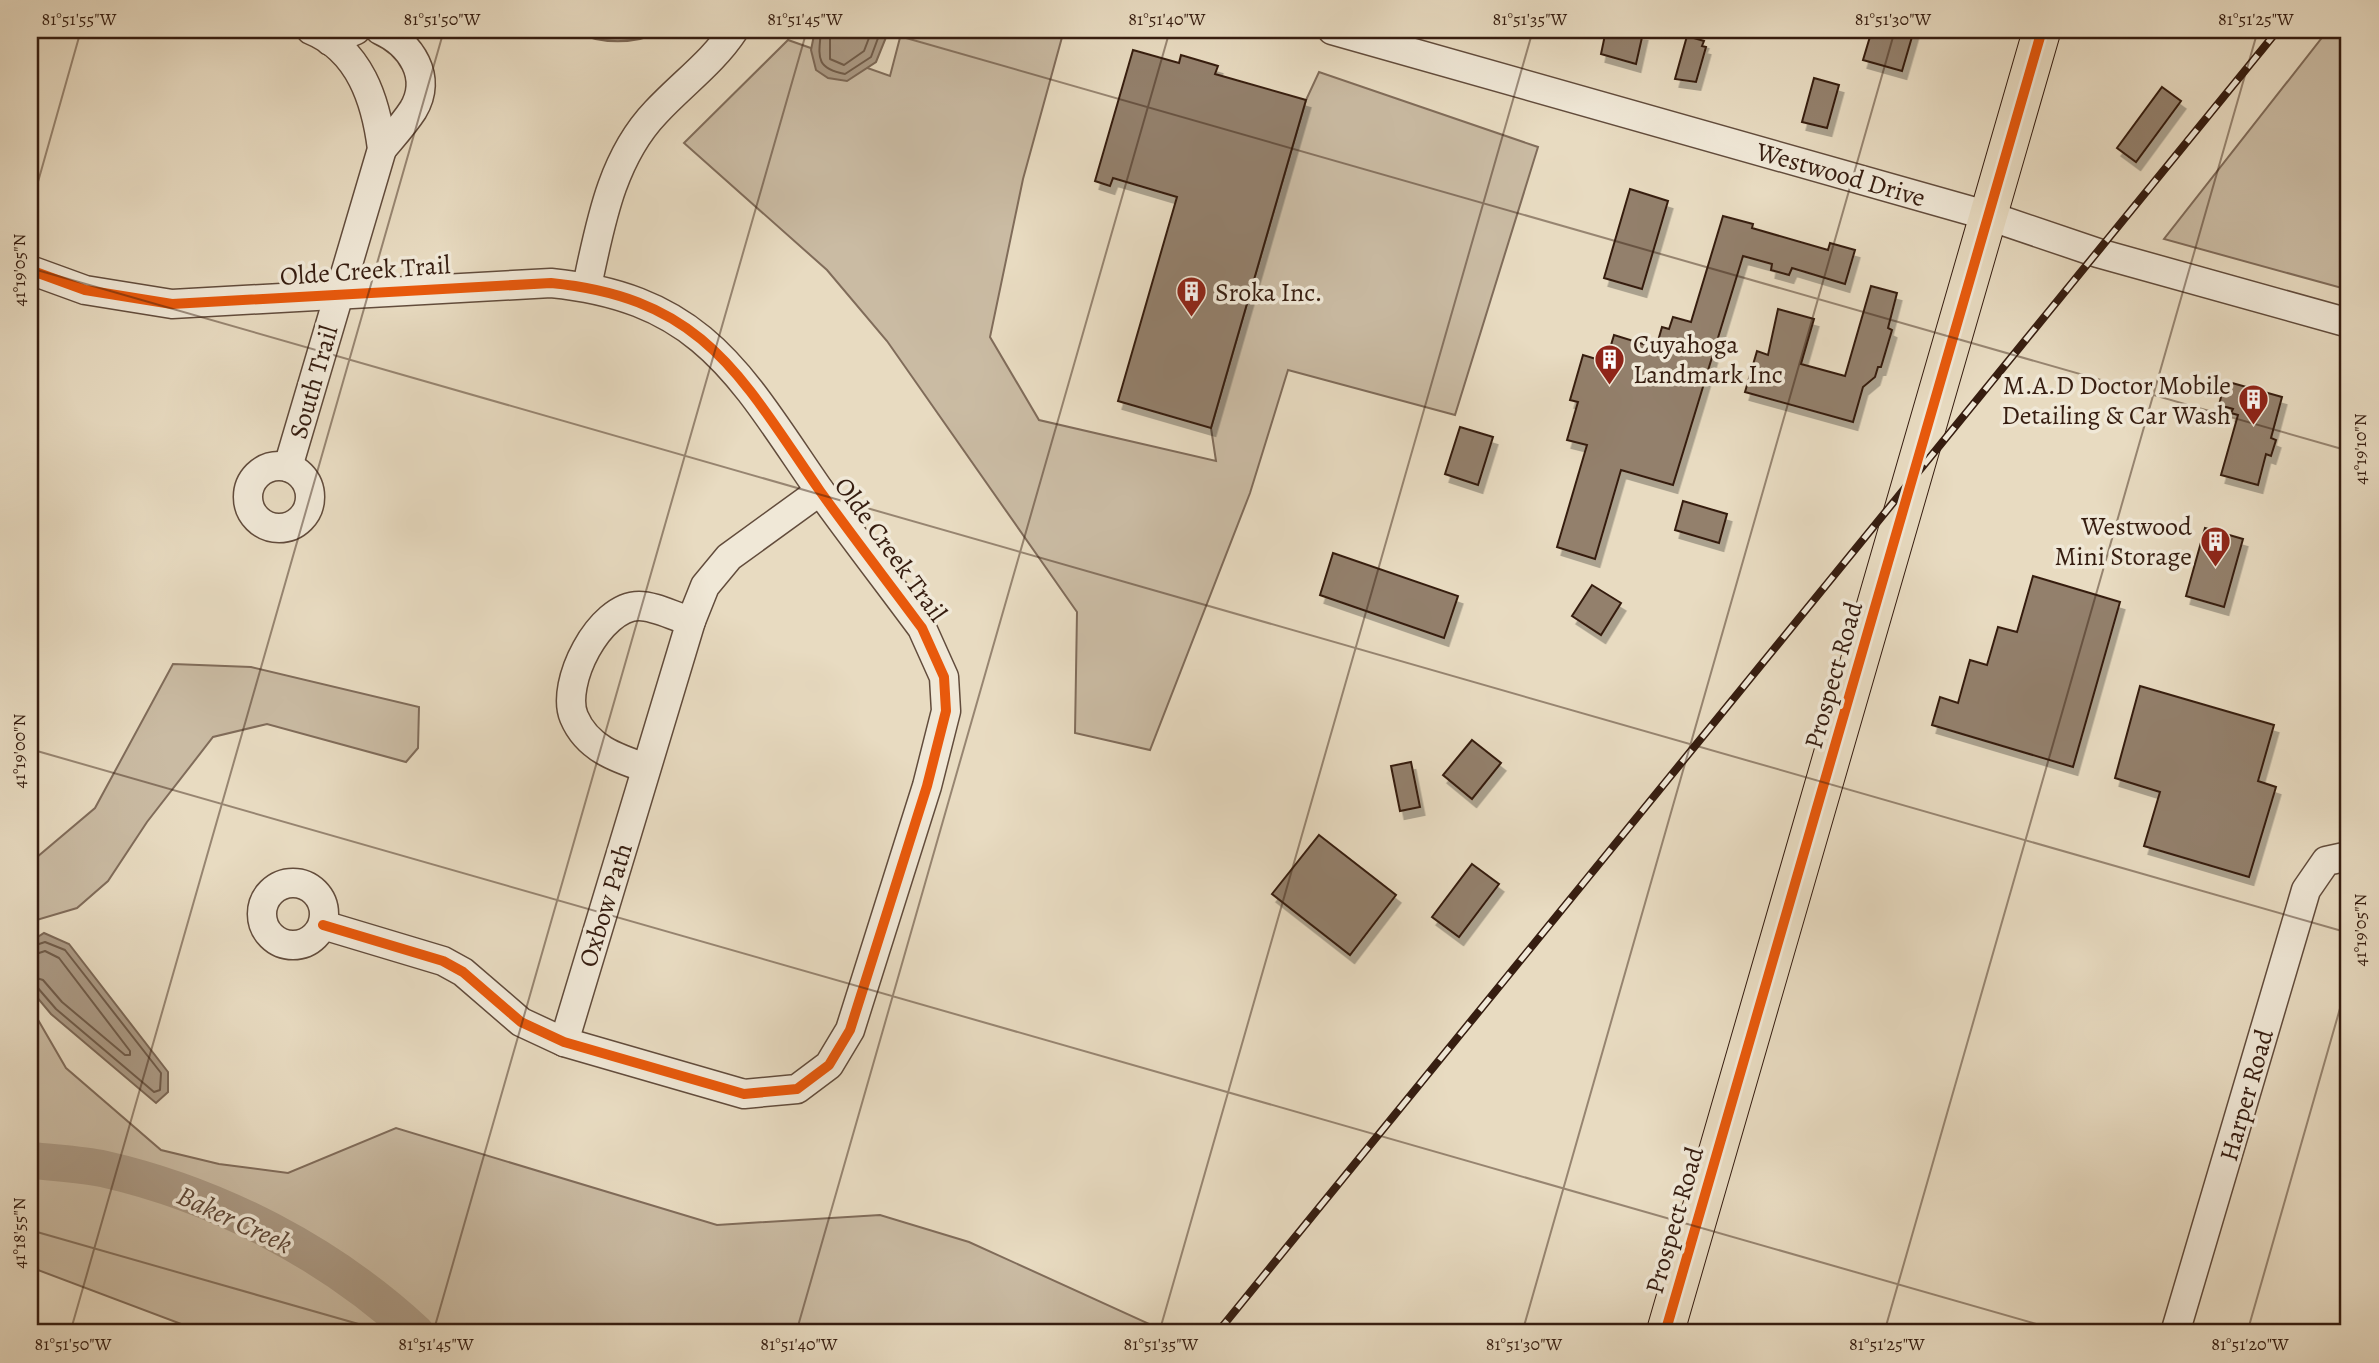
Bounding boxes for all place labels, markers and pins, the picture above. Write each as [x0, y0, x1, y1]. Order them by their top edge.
building icon: Sroka Inc. [1175, 275, 1209, 319]
place label: Sroka Inc. [1215, 275, 1322, 310]
place label: Cuyahoga Landmark Inc [1633, 327, 1783, 392]
building icon: Cuyahoga Landmark Inc [1593, 342, 1627, 386]
place label: M.A.D Doctor Mobile Detailing & Car Wash [2001, 368, 2231, 433]
building icon: M.A.D Doctor Mobile Detailing & Car Wash [2237, 383, 2271, 427]
place label: Westwood Mini Storage [2054, 509, 2192, 574]
building icon: Westwood Mini Storage [2198, 524, 2232, 568]

